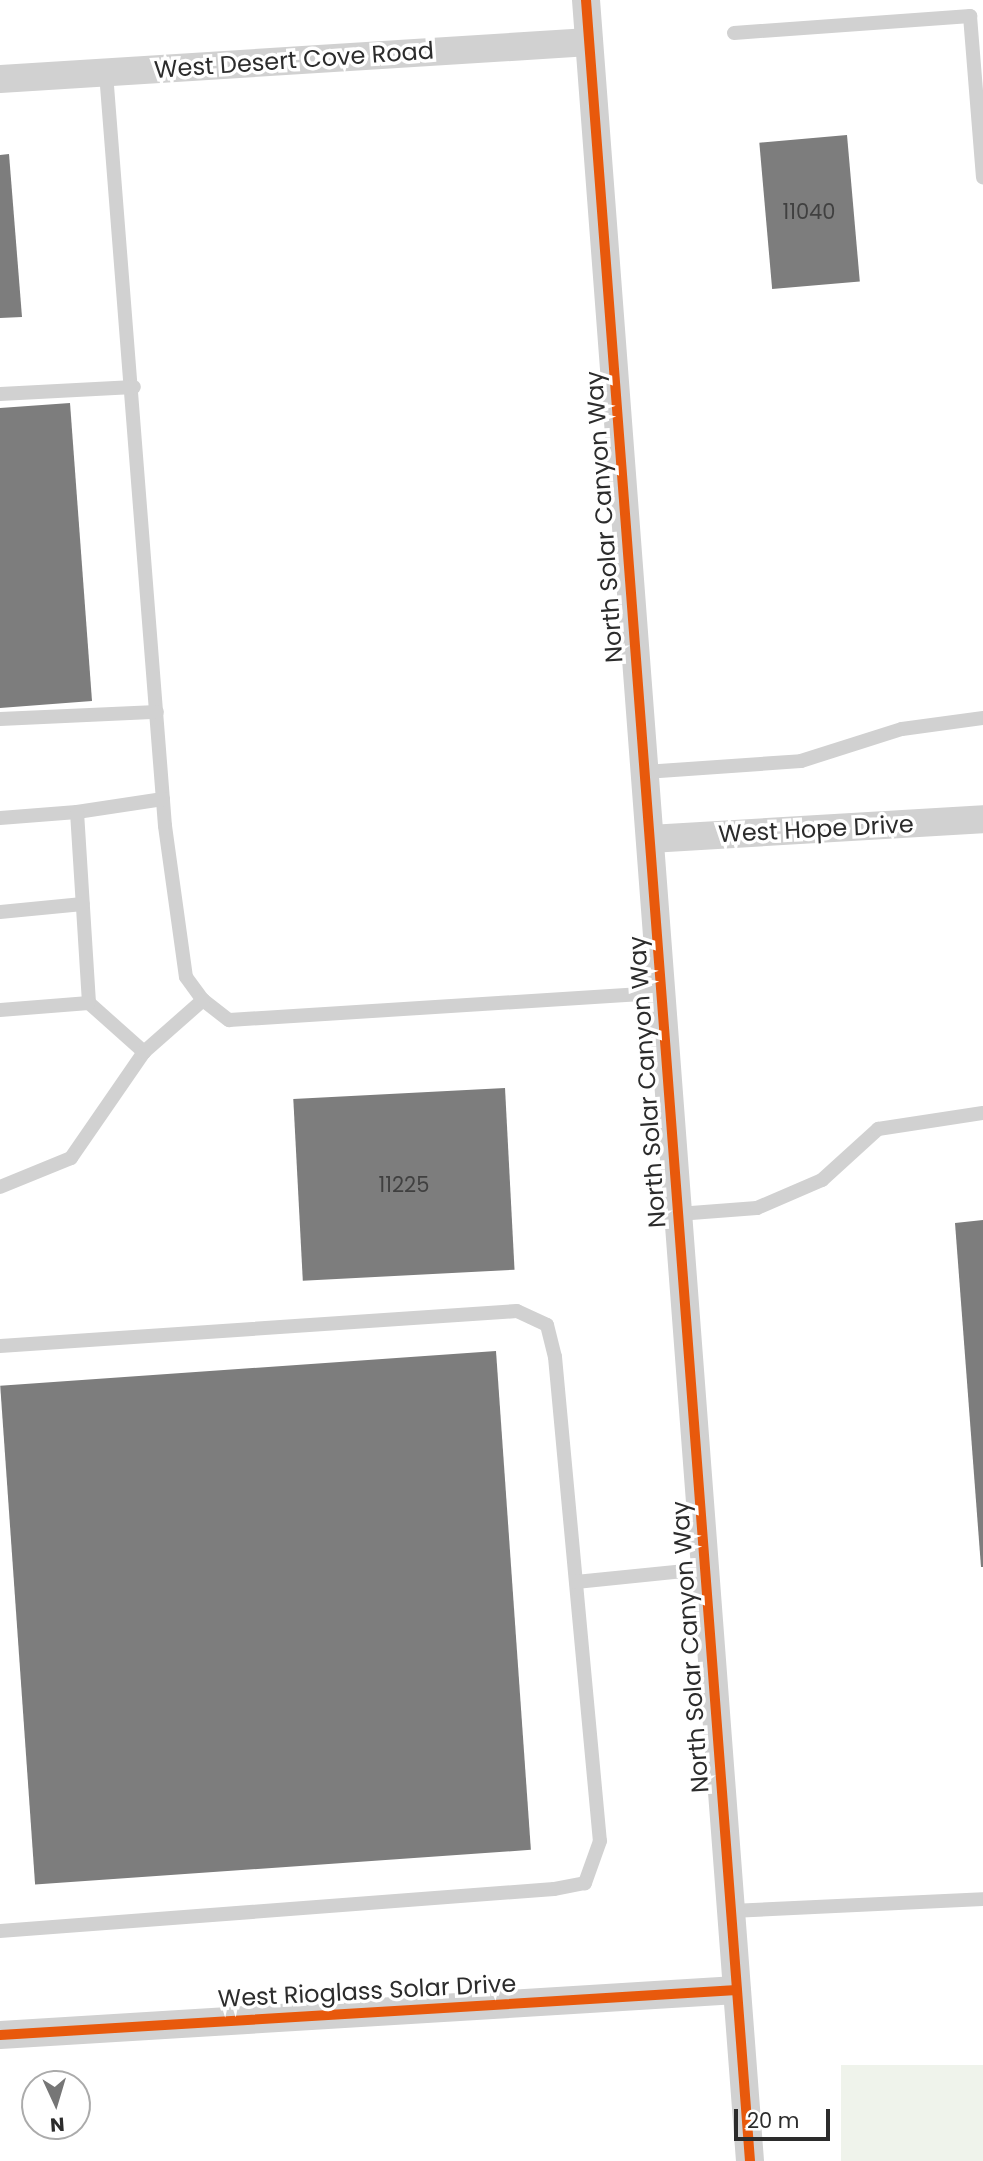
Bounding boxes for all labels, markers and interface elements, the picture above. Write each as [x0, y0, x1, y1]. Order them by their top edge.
street label: West Desert Cove Road [153, 36, 435, 84]
house number: 11040 [782, 199, 836, 225]
street label: North Solar Canyon Way [579, 370, 629, 664]
street label: West Hope Drive [718, 810, 914, 848]
street label: North Solar Canyon Way [622, 935, 672, 1229]
house number: 11225 [379, 1172, 429, 1198]
street label: North Solar Canyon Way [665, 1500, 715, 1794]
street label: West Rioglass Solar Drive [217, 1969, 517, 2013]
north arrow [21, 2070, 91, 2140]
scale bar [738, 2094, 834, 2138]
text: 20 m [747, 2106, 800, 2135]
text: N [49, 2110, 65, 2138]

